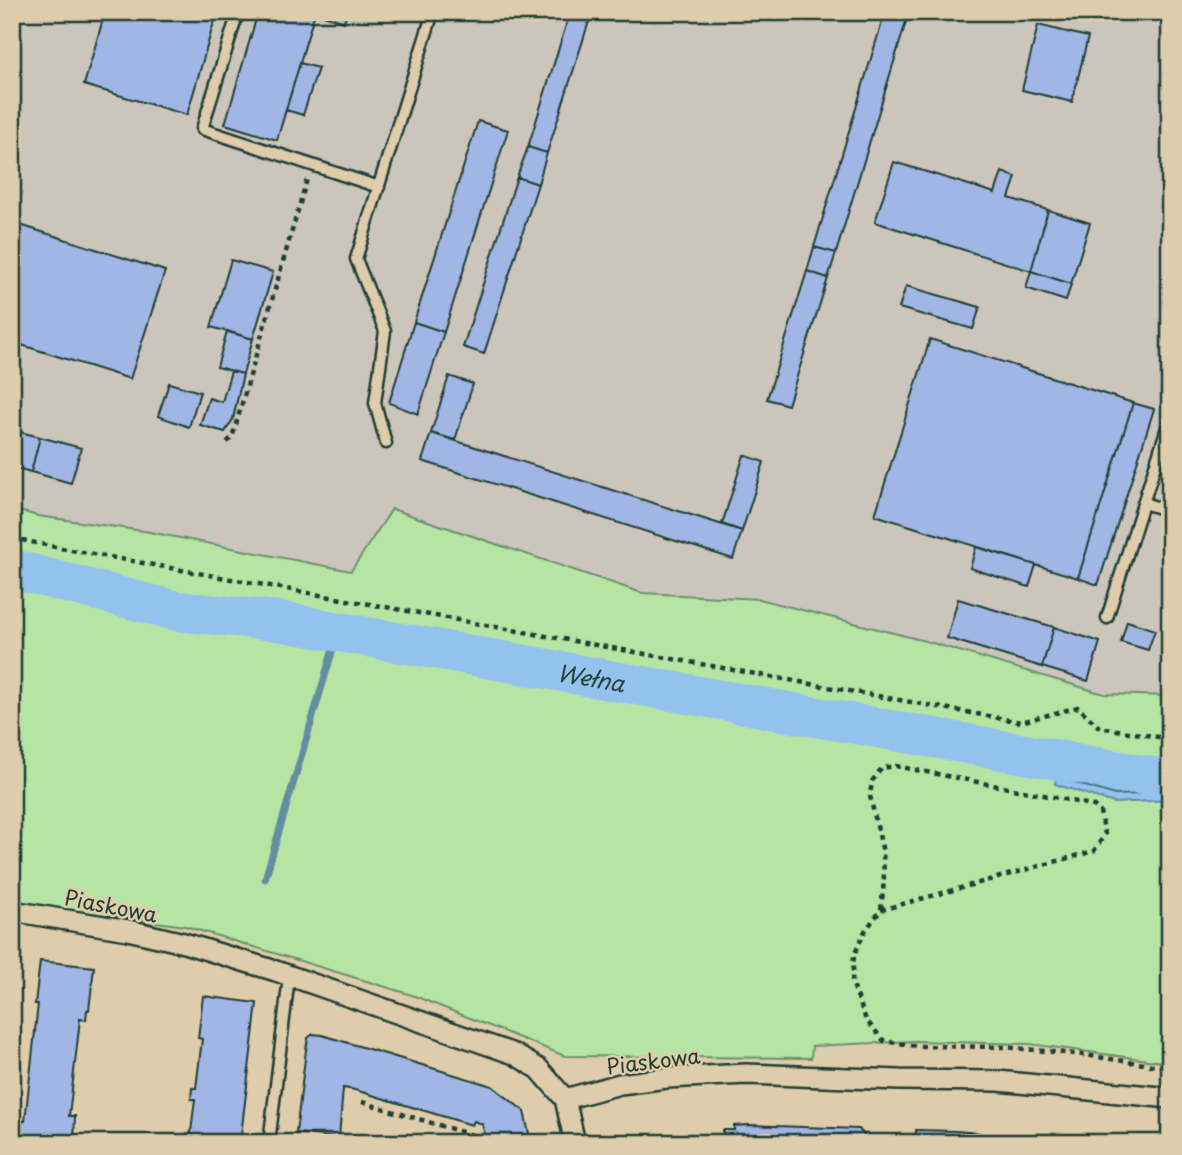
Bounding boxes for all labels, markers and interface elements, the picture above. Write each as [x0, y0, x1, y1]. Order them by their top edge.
water label: Wełna [555, 654, 628, 700]
street label: Piaskowa [62, 880, 160, 930]
street label: Piaskowa [604, 1038, 702, 1082]

